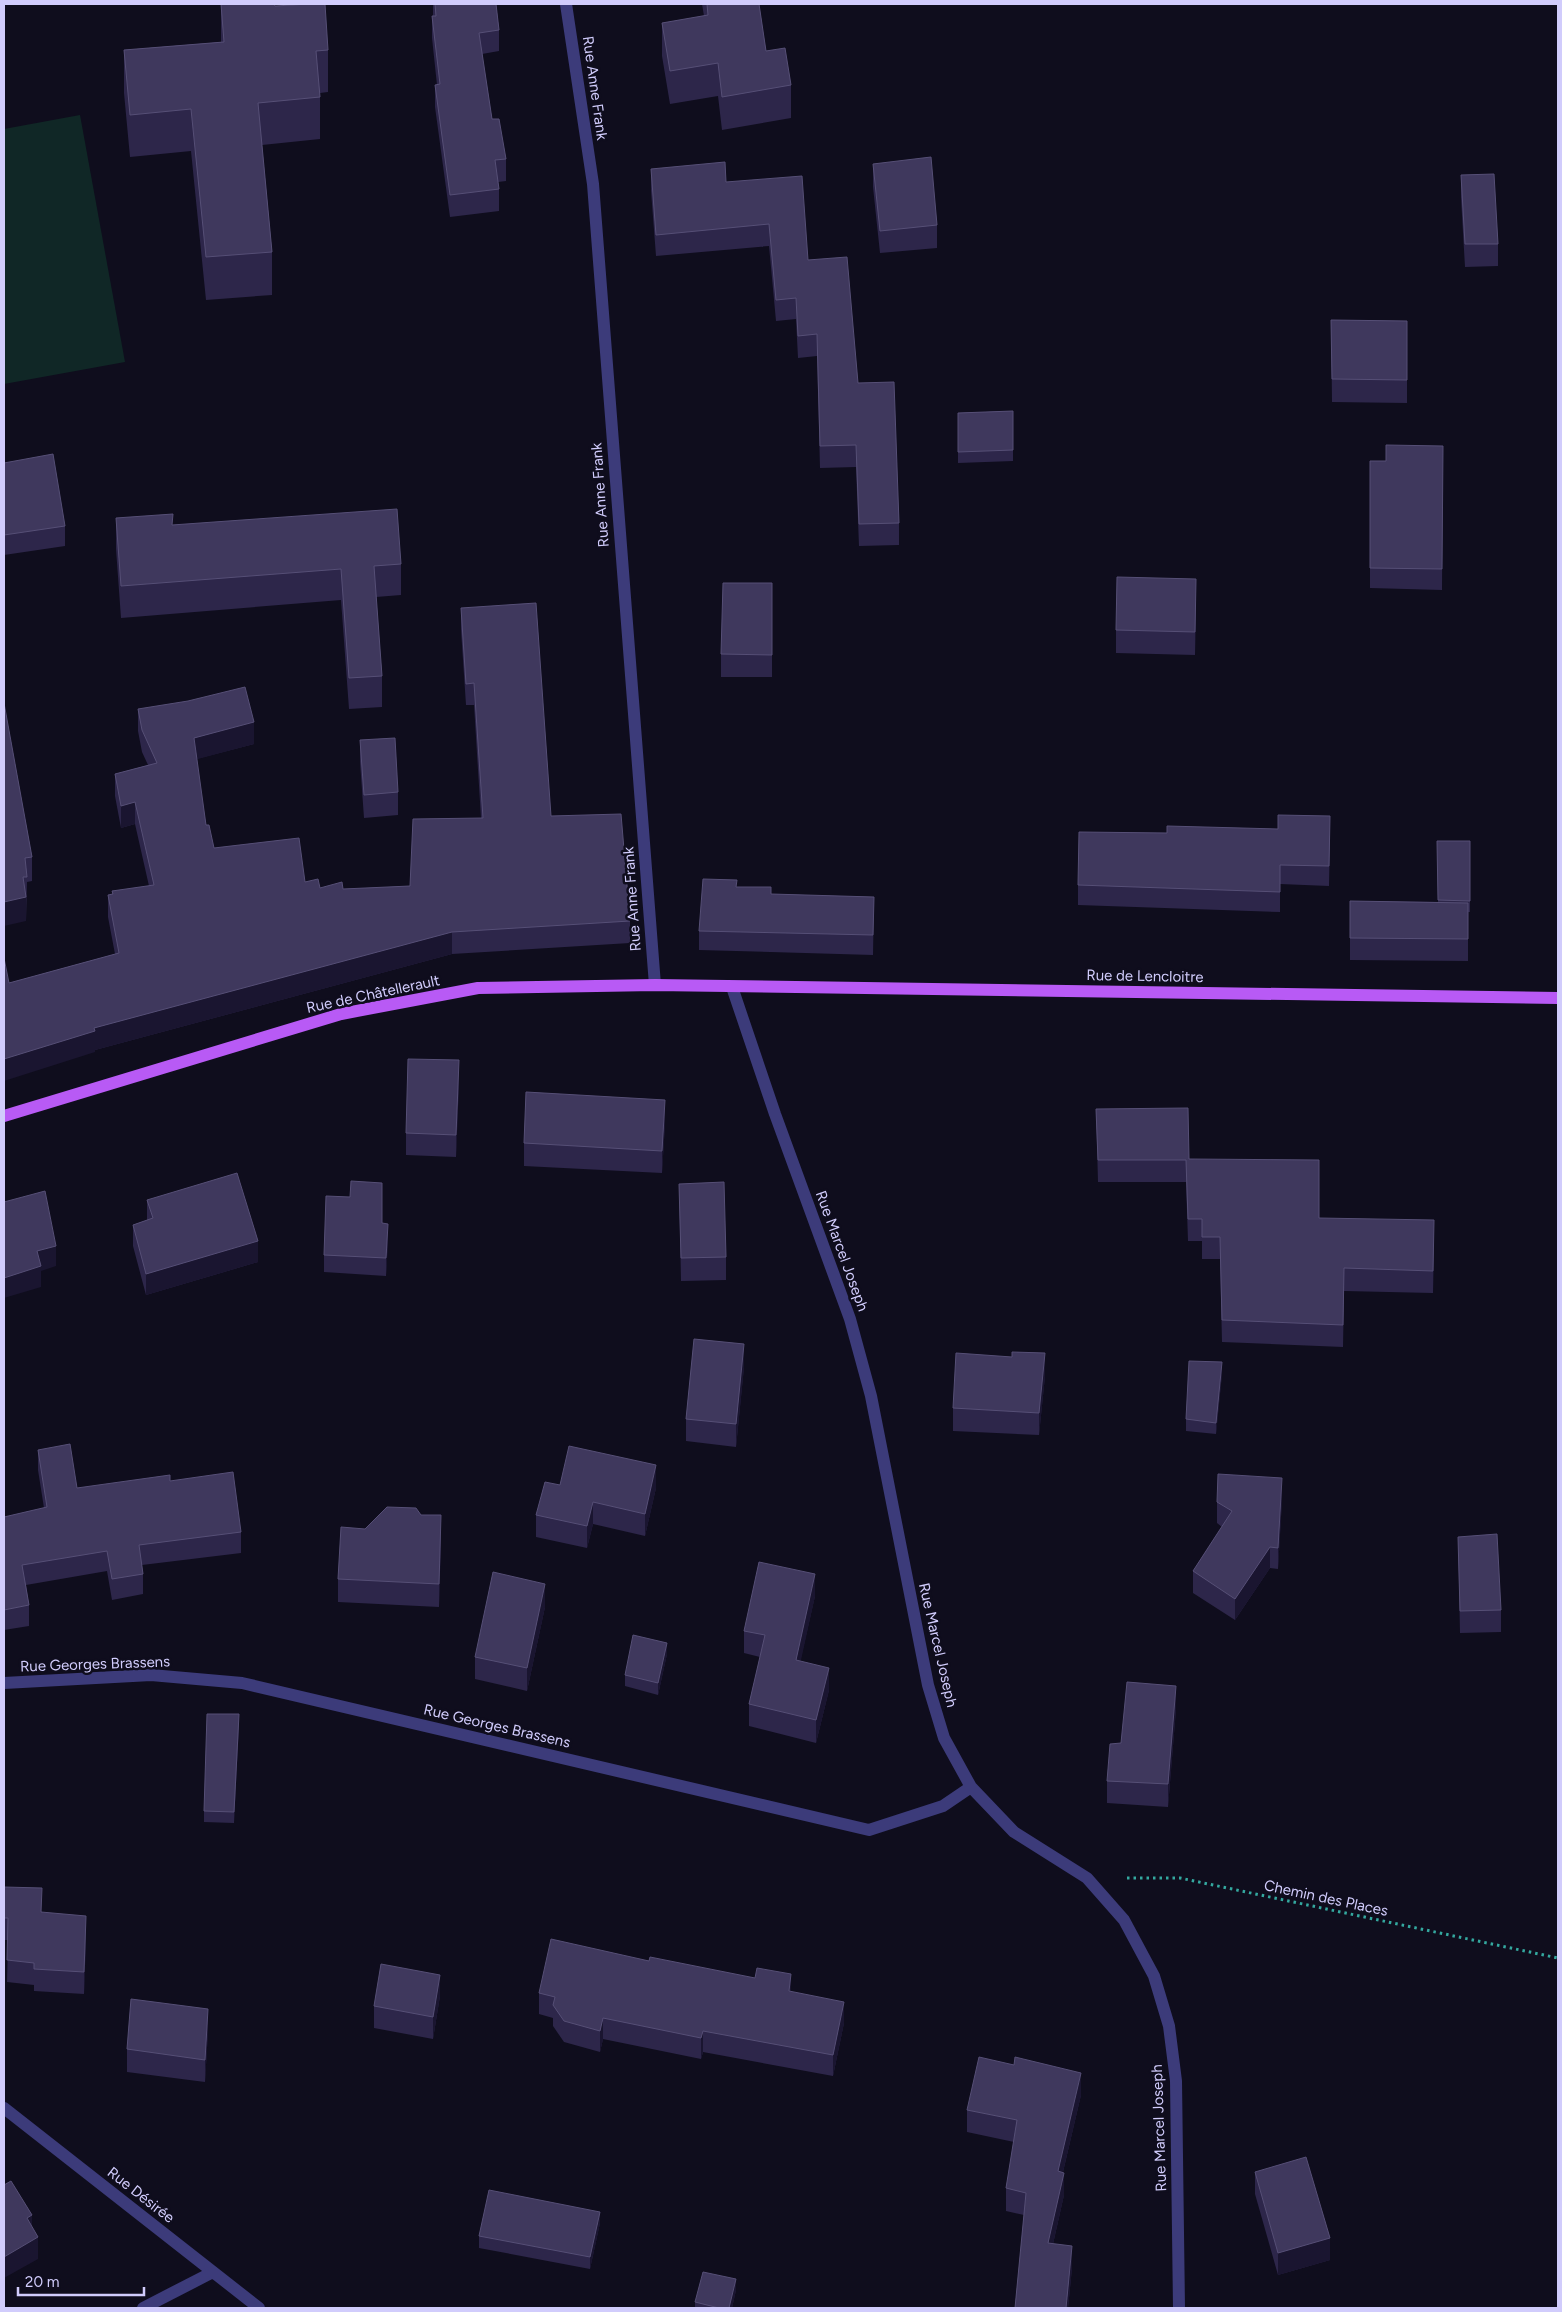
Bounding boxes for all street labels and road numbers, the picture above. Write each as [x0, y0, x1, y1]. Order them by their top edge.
street label: Rue Anne Frank [579, 35, 611, 142]
street label: Rue Anne Frank [587, 441, 613, 548]
street label: Rue Anne Frank [619, 845, 645, 952]
street label: Rue de Lencloitre [1086, 966, 1204, 986]
street label: Rue de Châtellerault [305, 971, 442, 1017]
street label: Rue Marcel Joseph [812, 1188, 872, 1314]
street label: Rue Marcel Joseph [915, 1581, 961, 1709]
street label: Rue Georges Brassens [20, 1652, 170, 1676]
street label: Rue Georges Brassens [422, 1700, 572, 1752]
street label: Chemin des Places [1262, 1876, 1390, 1920]
street label: Rue Marcel Joseph [1148, 2064, 1170, 2192]
street label: Rue Désirée [104, 2163, 178, 2227]

